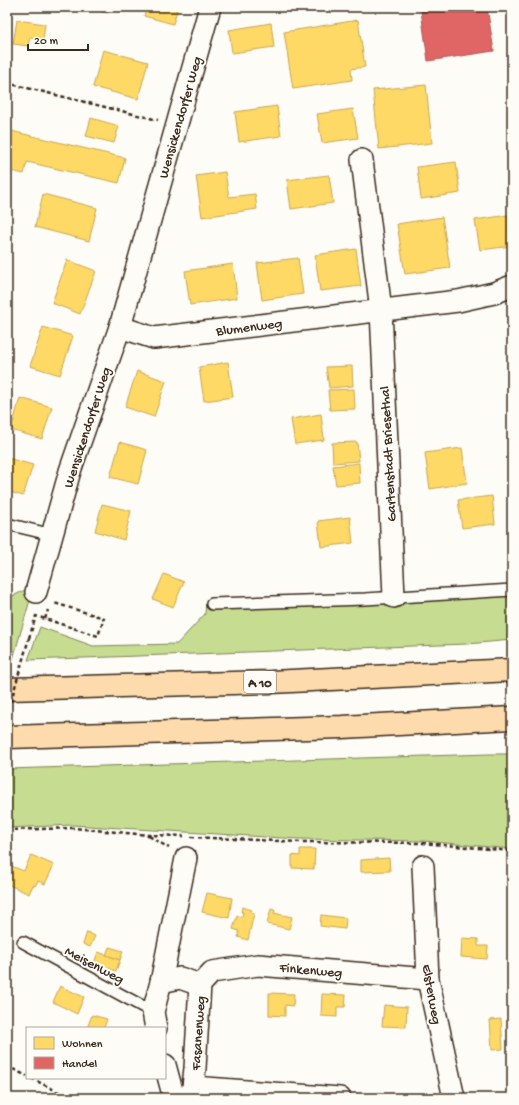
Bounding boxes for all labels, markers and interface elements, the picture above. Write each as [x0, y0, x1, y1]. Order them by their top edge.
scale bar [28, 26, 88, 52]
text: 20 m [34, 35, 59, 49]
street label: Wensickendorfer Weg [156, 55, 207, 181]
street label: Blumenweg [214, 316, 283, 341]
street label: Wensickendorfer Weg [61, 365, 116, 490]
street label: Gartenstadt Briesethal [377, 386, 402, 522]
road number: A 10 [244, 671, 276, 693]
street label: Meisenweg [61, 943, 127, 989]
street label: Finkenweg [278, 960, 343, 983]
street label: Elsterweg [417, 963, 444, 1026]
street label: Fasanenweg [188, 995, 211, 1072]
legend [26, 1027, 166, 1079]
text: Wohnen [62, 1038, 103, 1052]
text: Handel [62, 1058, 97, 1072]

